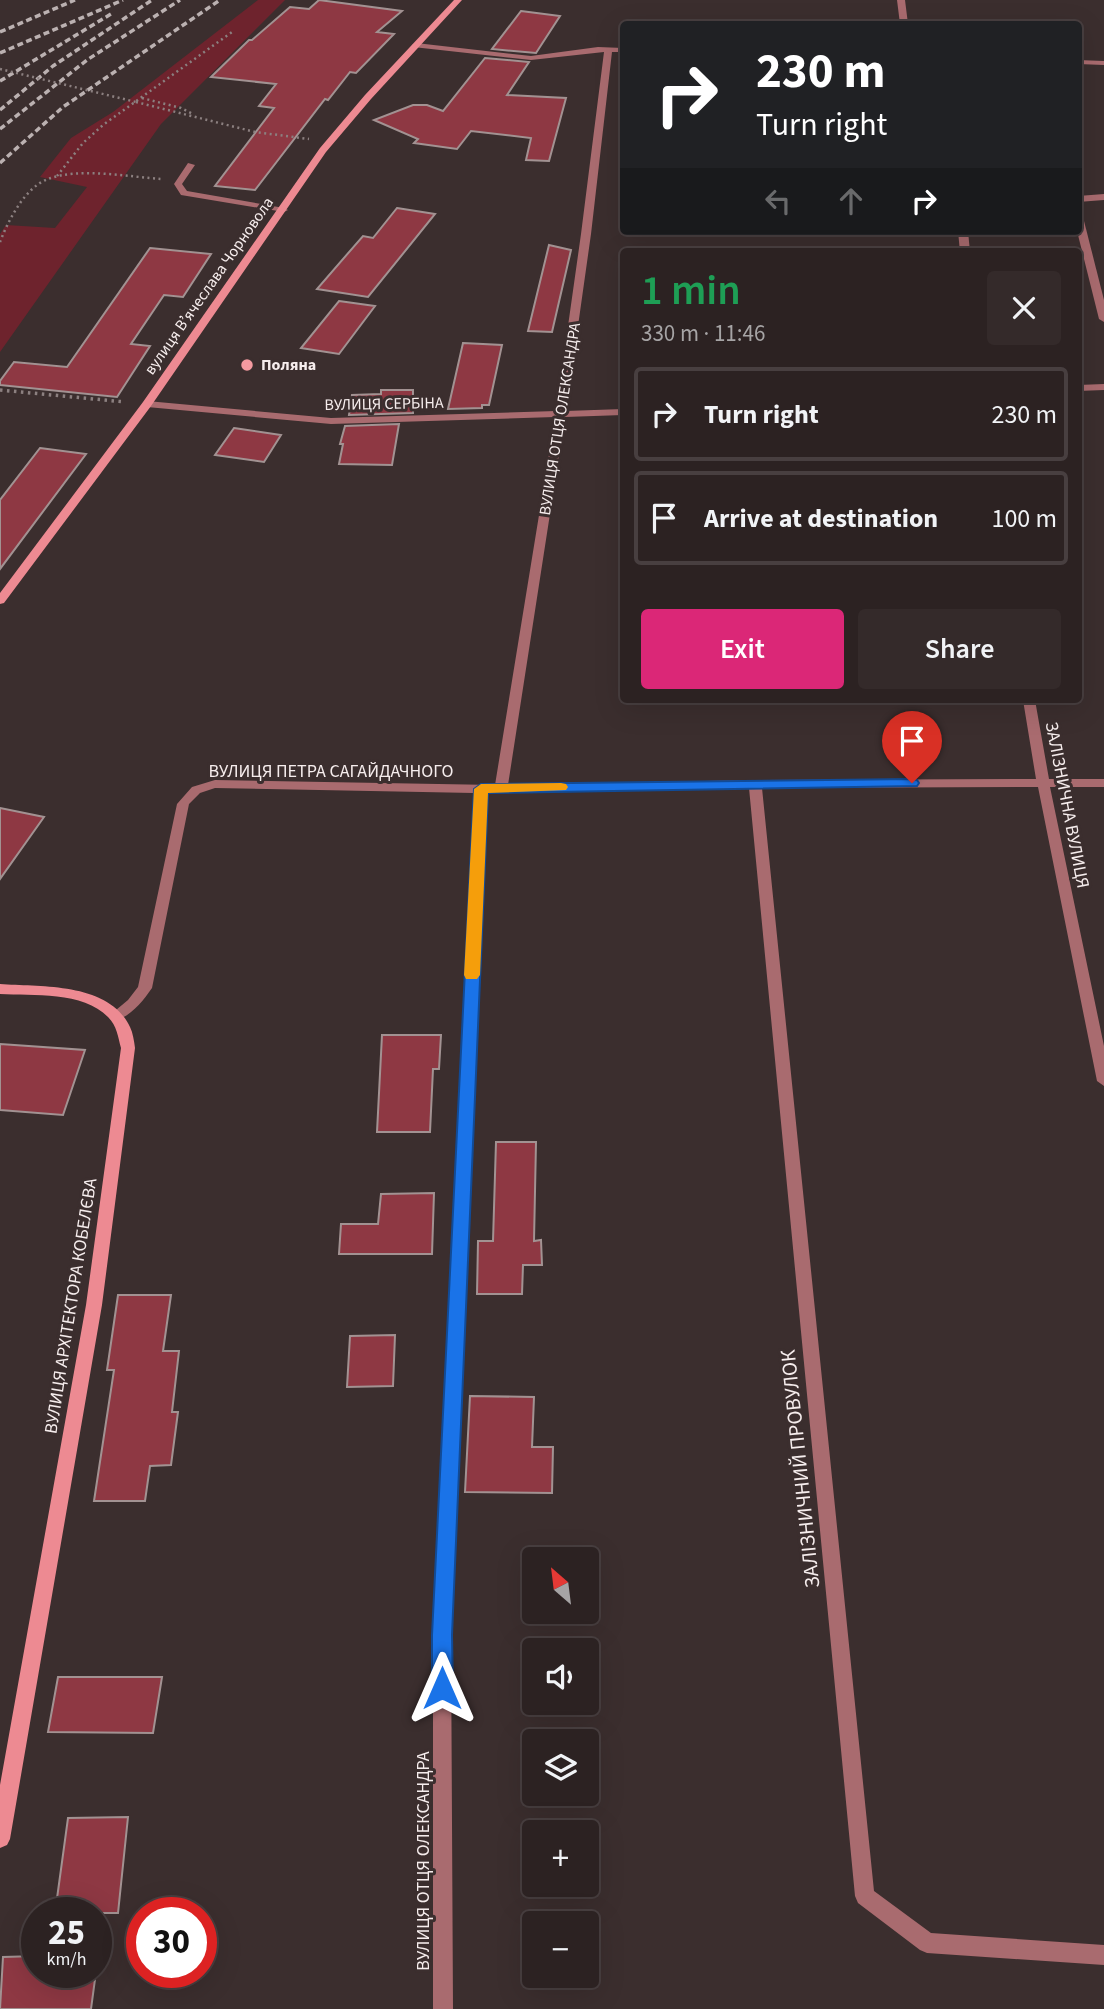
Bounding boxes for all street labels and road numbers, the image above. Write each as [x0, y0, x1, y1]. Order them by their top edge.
street label: вулиця Вʼячеслава Чорновола [139, 193, 279, 379]
street label: ВУЛИЦЯ ОТЦЯ ОЛЕКСАНДРА [534, 321, 586, 517]
street label: ВУЛИЦЯ СЕРБІНА [324, 392, 444, 416]
street label: ЗАЛІЗНИЧНА ВУЛИЦЯ [1039, 720, 1095, 890]
street label: ВУЛИЦЯ ПЕТРА САГАЙДАЧНОГО [208, 759, 454, 784]
street label: ВУЛИЦЯ АРХІТЕКТОРА КОБЕЛЄВА [38, 1176, 104, 1436]
street label: ЗАЛІЗНИЧНИЙ ПРОВУЛОК [772, 1348, 827, 1590]
street label: ВУЛИЦЯ ОТЦЯ ОЛЕКСАНДРА [411, 1751, 436, 1971]

